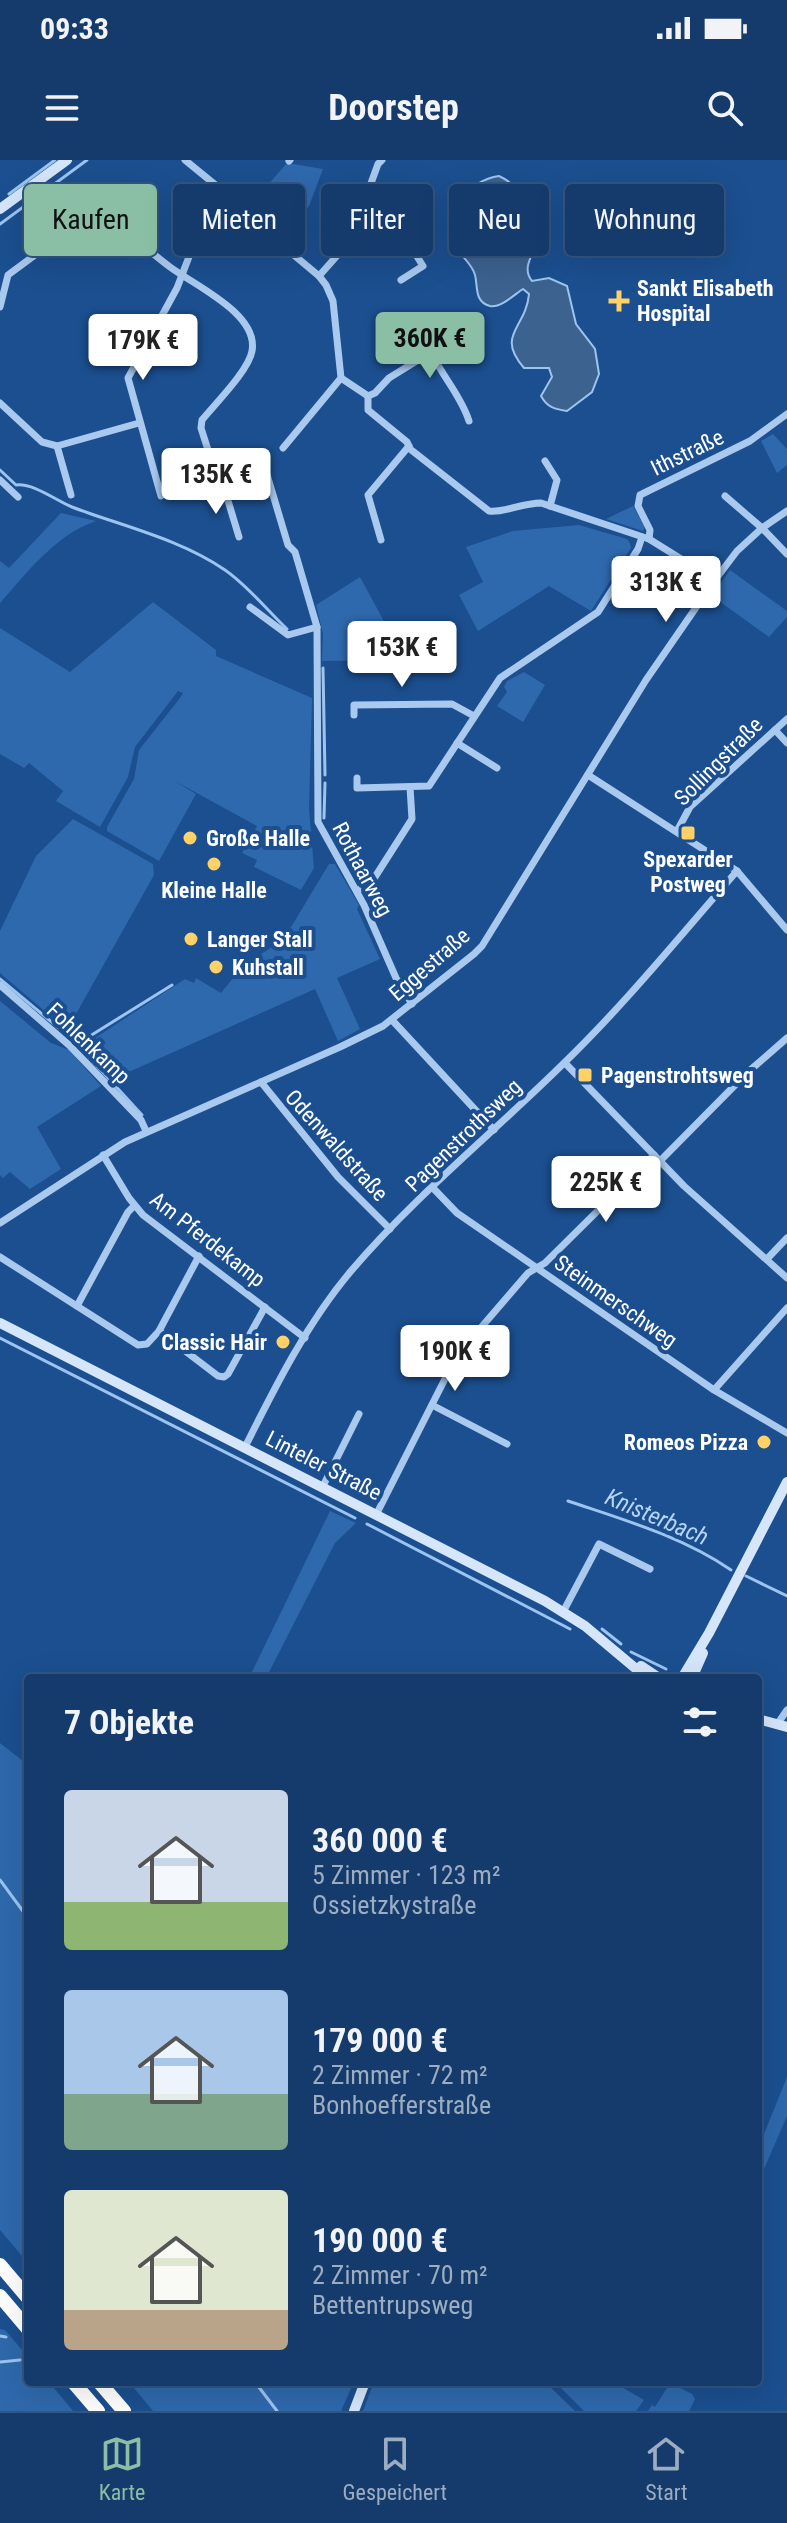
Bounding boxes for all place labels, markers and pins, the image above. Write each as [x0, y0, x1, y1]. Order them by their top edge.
place label: Sankt Elisabeth Hospital [637, 276, 774, 326]
marker: Sankt Elisabeth Hospital [608, 290, 630, 312]
pin: 360K € [365, 312, 495, 380]
pin: 179K € [78, 314, 208, 382]
pin: 135K € [151, 448, 281, 516]
pin: 313K € [601, 556, 731, 624]
pin: 153K € [337, 621, 467, 689]
marker: Spexarder Postweg [679, 824, 697, 842]
place label: Große Halle [206, 826, 310, 851]
marker: Große Halle [181, 829, 199, 847]
place label: Spexarder Postweg [643, 847, 733, 897]
marker: Kleine Halle [205, 855, 223, 873]
place label: Kleine Halle [161, 878, 267, 903]
place label: Langer Stall [207, 927, 313, 952]
marker: Langer Stall [182, 930, 200, 948]
place label: Kuhstall [232, 955, 304, 980]
marker: Kuhstall [207, 958, 225, 976]
place label: Pagenstrohtsweg [601, 1063, 754, 1088]
marker: Pagenstrohtsweg [576, 1066, 594, 1084]
pin: 225K € [541, 1156, 671, 1224]
pin: 190K € [390, 1325, 520, 1393]
place label: Classic Hair [161, 1330, 267, 1355]
marker: Classic Hair [274, 1333, 292, 1351]
place label: Romeos Pizza [624, 1430, 748, 1455]
marker: Romeos Pizza [755, 1433, 773, 1451]

